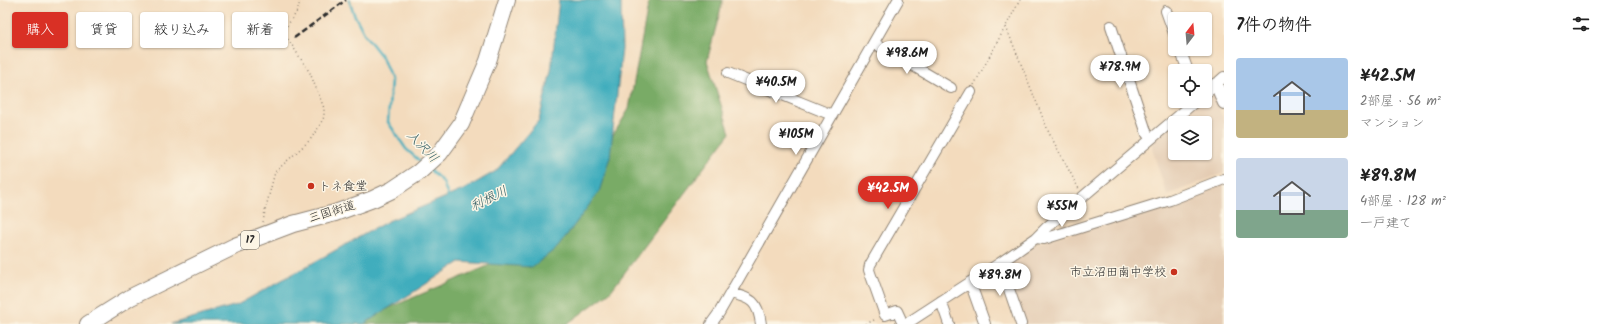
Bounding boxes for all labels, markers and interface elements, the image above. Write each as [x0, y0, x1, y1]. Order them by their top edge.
chip: 購入 [12, 12, 68, 48]
chip: 賃貸 [76, 12, 132, 48]
chip: 絞り込み [140, 12, 224, 48]
chip: 新着 [232, 12, 288, 48]
north arrow [1168, 12, 1212, 56]
map controls [1168, 12, 1212, 160]
text: 7件の物件 [1236, 12, 1312, 39]
icon: filters [1570, 13, 1592, 35]
pin: ¥98.6M [874, 41, 940, 75]
text: ¥98.6M [886, 43, 928, 64]
pin: ¥78.9M [1087, 55, 1153, 89]
text: ¥78.9M [1099, 57, 1141, 78]
text: ¥42.5M [1360, 63, 1415, 90]
button: locate [1168, 64, 1212, 108]
pin: ¥40.5M [743, 70, 809, 104]
text: ¥40.5M [755, 72, 797, 93]
icon: home [1268, 74, 1316, 122]
text: 2部屋 · 56 m² [1360, 91, 1441, 112]
text: マンション [1360, 113, 1424, 134]
button: layers [1168, 116, 1212, 160]
pin: ¥105M [768, 122, 824, 156]
text: ¥105M [779, 124, 814, 145]
water label: 入沢川 [401, 126, 443, 168]
text: ¥89.8M [1360, 163, 1416, 190]
icon: home [1268, 174, 1316, 222]
pin: ¥42.5M [855, 176, 921, 210]
place label: トネ食堂 [319, 177, 367, 196]
text: ¥42.5M [867, 178, 909, 199]
marker: トネ食堂 [306, 181, 316, 191]
water label: 利根川 [467, 181, 511, 217]
text: 4部屋 · 128 m² [1360, 191, 1446, 212]
pin: ¥55M [1038, 194, 1086, 228]
street label: 三国街道 [306, 196, 358, 228]
text: ¥55M [1047, 196, 1077, 217]
text: 一戸建て [1360, 213, 1412, 234]
road number: 17 [241, 231, 259, 249]
pin: ¥89.8M [967, 263, 1033, 297]
place label: 市立沼田南中学校 [1070, 263, 1166, 282]
text: ¥89.8M [979, 265, 1021, 286]
marker: 市立沼田南中学校 [1169, 267, 1179, 277]

